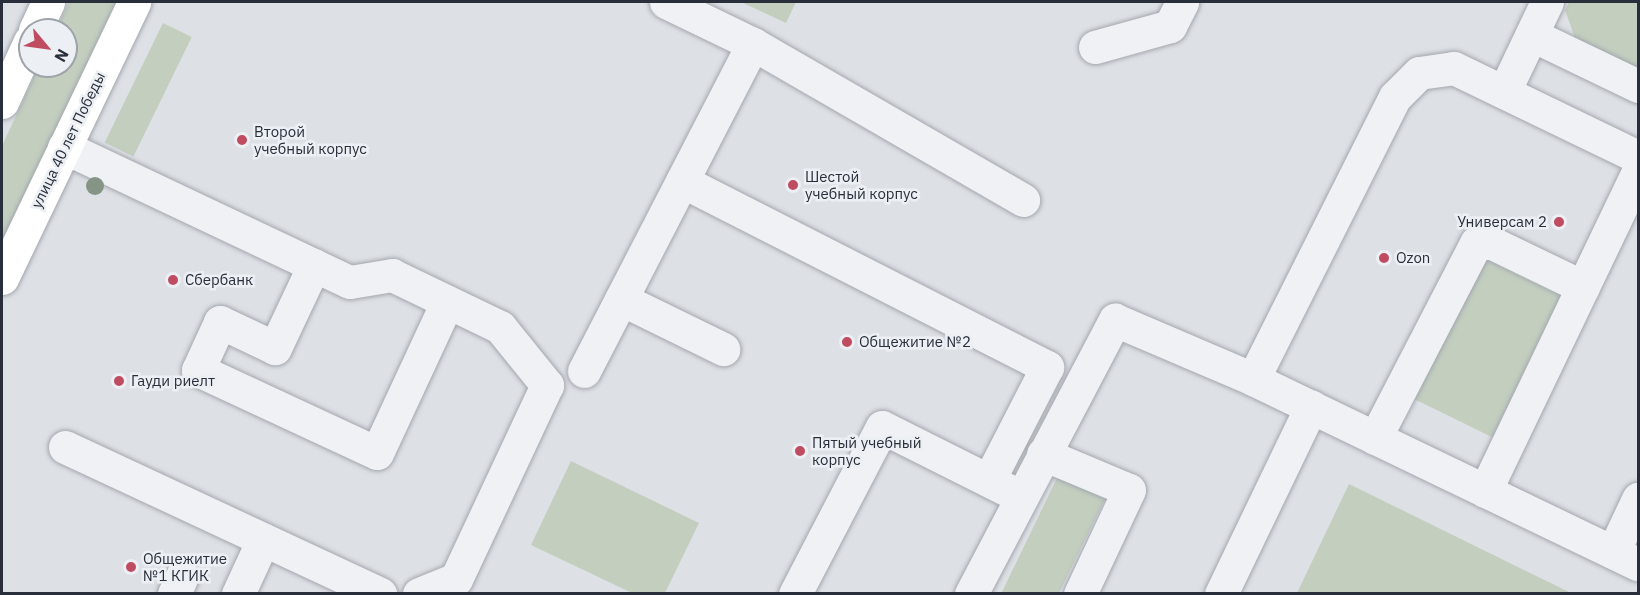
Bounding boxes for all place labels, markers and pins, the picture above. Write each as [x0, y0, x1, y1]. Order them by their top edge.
place label: Второй учебный корпус [254, 122, 367, 157]
marker: Второй учебный корпус [235, 133, 249, 147]
place label: Шестой учебный корпус [805, 167, 918, 202]
marker: Шестой учебный корпус [786, 178, 800, 192]
place label: Универсам 2 [1457, 213, 1547, 231]
marker: Универсам 2 [1552, 215, 1566, 229]
place label: Ozon [1396, 249, 1430, 267]
marker: Ozon [1377, 251, 1391, 265]
place label: Сбербанк [185, 271, 253, 289]
marker: Сбербанк [166, 273, 180, 287]
place label: Общежитие №2 [859, 333, 971, 351]
marker: Общежитие №2 [840, 335, 854, 349]
place label: Гауди риелт [131, 372, 215, 390]
marker: Гауди риелт [112, 374, 126, 388]
place label: Пятый учебный корпус [812, 433, 922, 468]
marker: Пятый учебный корпус [793, 444, 807, 458]
place label: Общежитие №1 КГИК [143, 549, 227, 584]
marker: Общежитие №1 КГИК [124, 560, 138, 574]

